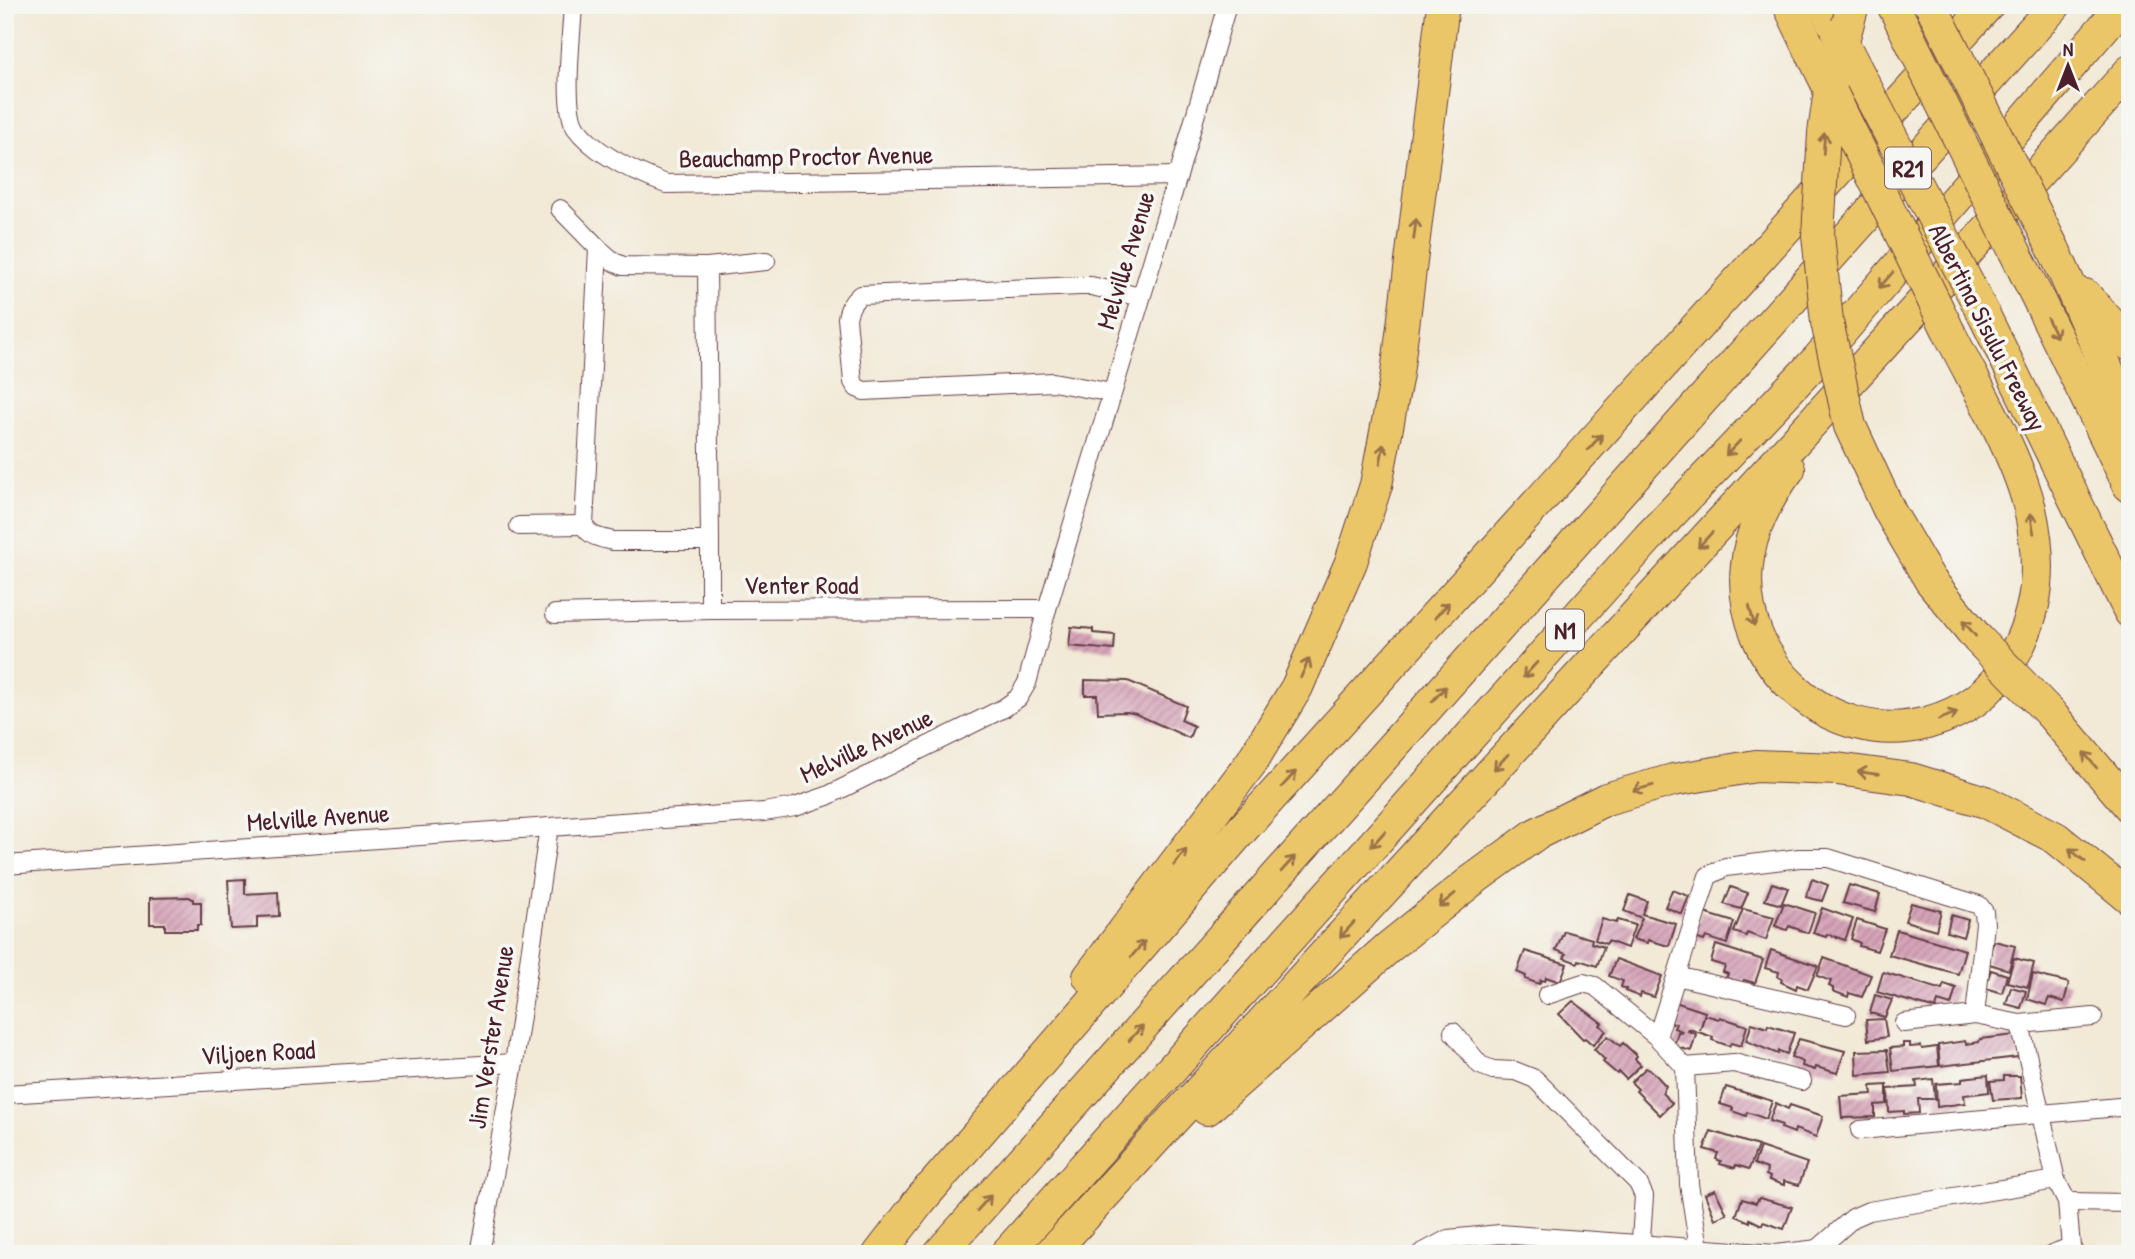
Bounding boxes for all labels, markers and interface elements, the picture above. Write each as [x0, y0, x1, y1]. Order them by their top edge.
north arrow [2034, 32, 2104, 102]
text: N [2063, 36, 2073, 62]
one-way arrow [1818, 133, 1831, 155]
street label: Beauchamp Proctor Avenue [678, 136, 934, 176]
road number: R21 [1885, 148, 1931, 188]
street label: Melville Avenue [1087, 187, 1163, 333]
street label: Albertina Sisulu Freeway [1921, 217, 2055, 437]
one-way arrow [1409, 219, 1422, 241]
one-way arrow [1878, 270, 1894, 288]
one-way arrow [2045, 317, 2059, 338]
one-way arrow [1586, 434, 1603, 451]
one-way arrow [1725, 439, 1742, 456]
one-way arrow [1375, 443, 1389, 466]
one-way arrow [2025, 512, 2038, 535]
one-way arrow [1696, 531, 1713, 548]
street label: Venter Road [744, 567, 858, 602]
one-way arrow [1433, 602, 1450, 619]
one-way arrow [1746, 604, 1759, 627]
road number: N1 [1546, 610, 1584, 650]
one-way arrow [1961, 620, 1977, 638]
one-way arrow [1299, 658, 1312, 679]
one-way arrow [1522, 661, 1538, 679]
one-way arrow [1431, 685, 1447, 703]
street label: Melville Avenue [794, 699, 938, 791]
one-way arrow [1937, 708, 1959, 721]
one-way arrow [2082, 751, 2098, 769]
one-way arrow [1493, 753, 1509, 771]
one-way arrow [1857, 766, 1879, 779]
one-way arrow [1281, 770, 1297, 788]
one-way arrow [1632, 783, 1654, 796]
street label: Melville Avenue [246, 795, 390, 839]
one-way arrow [1370, 830, 1386, 848]
one-way arrow [2068, 847, 2086, 862]
one-way arrow [1172, 848, 1187, 867]
one-way arrow [1279, 855, 1295, 873]
one-way arrow [1438, 893, 1457, 908]
one-way arrow [1339, 921, 1356, 938]
one-way arrow [1130, 941, 1146, 959]
street label: Jim Verster Avenue [458, 943, 522, 1131]
one-way arrow [1128, 1024, 1144, 1042]
street label: Viljoen Road [200, 1032, 316, 1072]
one-way arrow [976, 1195, 993, 1212]

